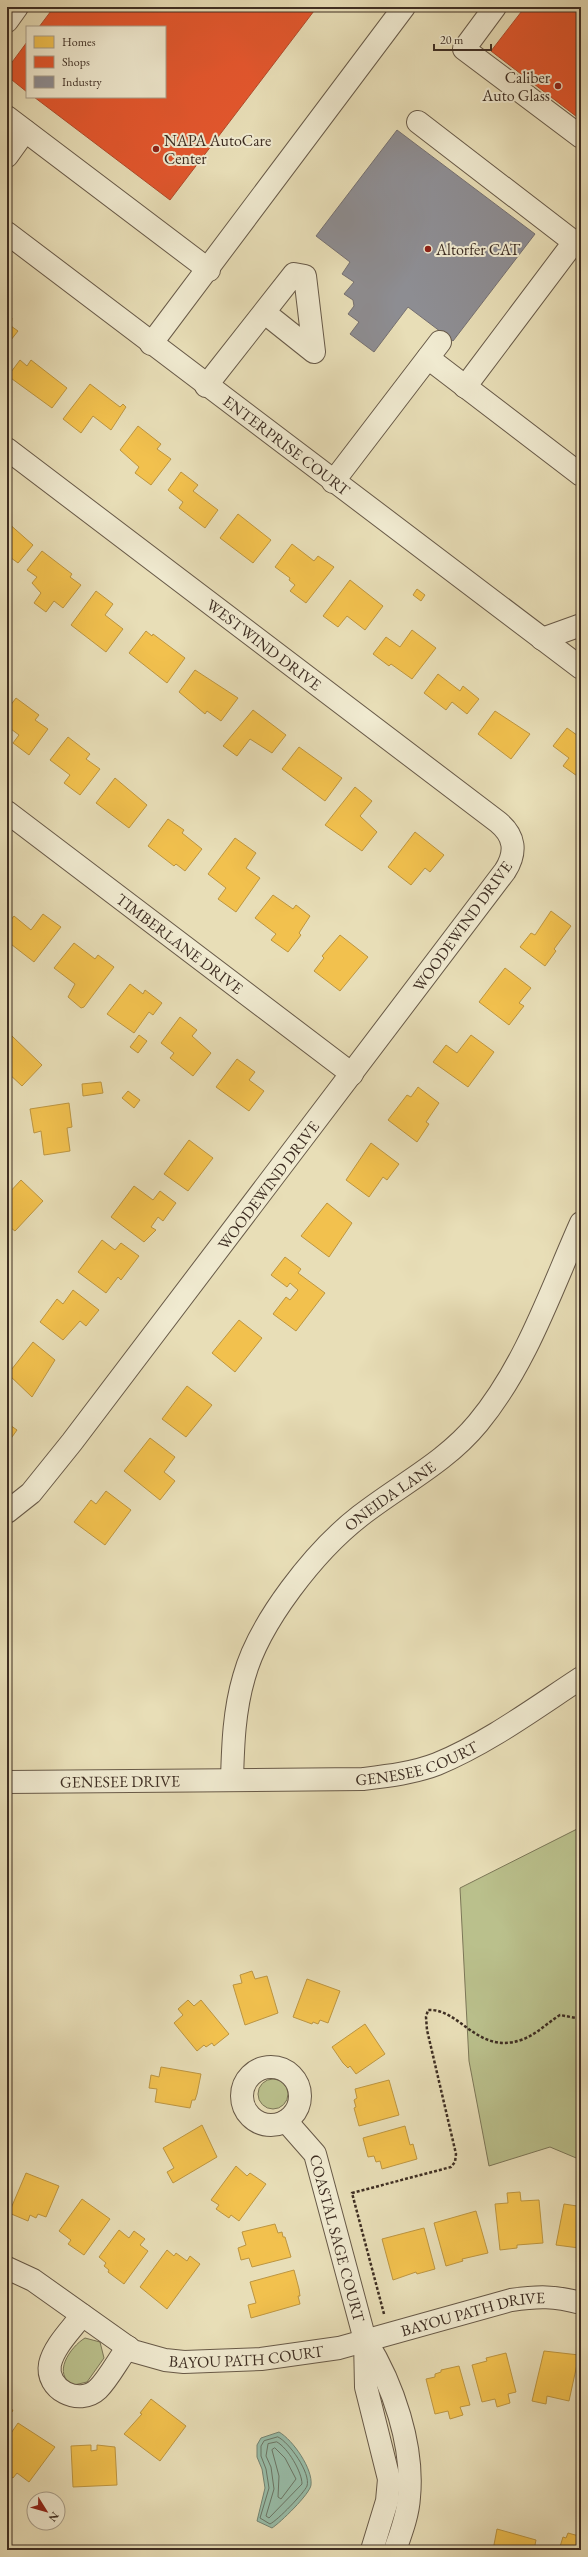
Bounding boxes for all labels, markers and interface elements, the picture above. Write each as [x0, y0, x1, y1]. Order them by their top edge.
legend [26, 26, 166, 98]
scale bar [434, 26, 491, 52]
text: 20 m [440, 32, 464, 48]
text: Homes [62, 34, 96, 50]
text: Shops [62, 54, 90, 70]
place label: Caliber Auto Glass [481, 67, 551, 106]
text: Industry [62, 74, 102, 90]
marker: Caliber Auto Glass [553, 81, 563, 91]
place label: NAPA AutoCare Center [164, 130, 271, 169]
marker: NAPA AutoCare Center [151, 144, 161, 154]
place label: Altorfer CAT [435, 239, 521, 260]
marker: Altorfer CAT [423, 244, 433, 254]
street label: ENTERPRISE COURT [219, 390, 354, 501]
street label: WESTWIND DRIVE [202, 594, 326, 695]
street label: WOODEWIND DRIVE [408, 857, 517, 996]
street label: TIMBERLANE DRIVE [112, 889, 247, 999]
street label: WOODEWIND DRIVE [213, 1117, 324, 1254]
street label: ONEIDA LANE [340, 1456, 440, 1536]
street label: GENESEE COURT [355, 1736, 482, 1790]
street label: GENESEE DRIVE [60, 1771, 180, 1793]
street label: COASTAL SAGE COURT [305, 2152, 370, 2325]
street label: BAYOU PATH DRIVE [398, 2287, 545, 2341]
street label: BAYOU PATH COURT [168, 2340, 325, 2374]
north arrow [26, 2491, 66, 2531]
text: N [46, 2509, 62, 2525]

